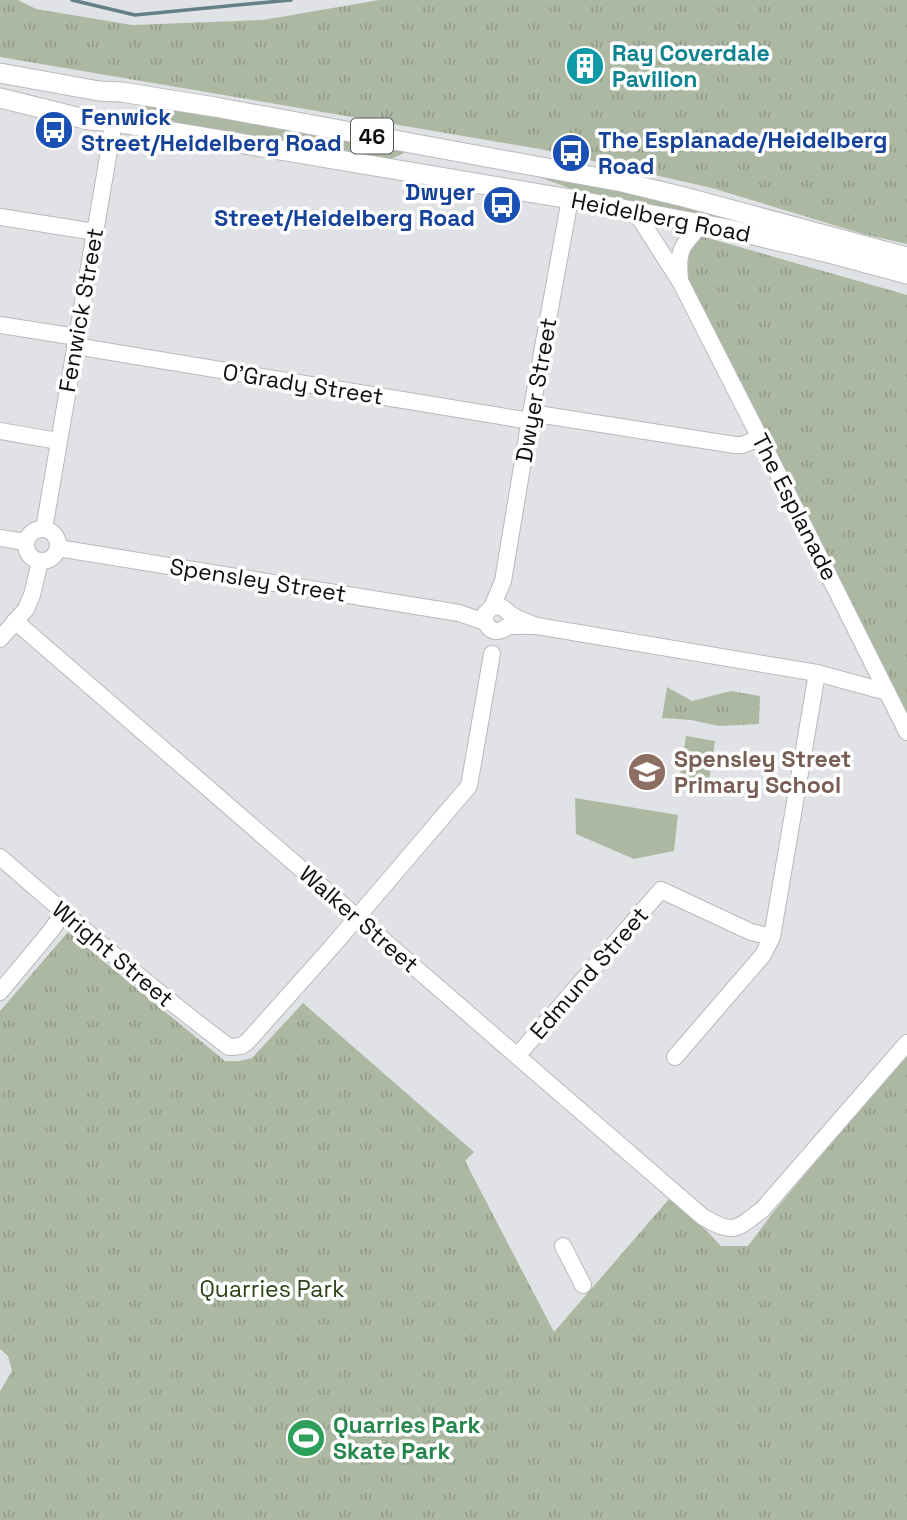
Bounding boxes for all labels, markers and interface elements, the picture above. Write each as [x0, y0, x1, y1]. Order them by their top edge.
place label: Ray Coverdale Pavilion [612, 38, 770, 94]
building icon: Ray Coverdale Pavilion [564, 45, 606, 87]
place label: Fenwick Street/Heidelberg Road [81, 102, 342, 158]
bus stop icon: Fenwick Street/Heidelberg Road [33, 109, 75, 151]
road number: 46 [351, 118, 393, 154]
place label: The Esplanade/Heidelberg Road [598, 125, 887, 181]
bus stop icon: The Esplanade/Heidelberg Road [550, 132, 592, 174]
place label: Dwyer Street/Heidelberg Road [214, 177, 475, 233]
bus stop icon: Dwyer Street/Heidelberg Road [481, 184, 523, 226]
street label: Heidelberg Road [569, 185, 753, 249]
street label: Fenwick Street [52, 226, 110, 394]
street label: Dwyer Street [509, 315, 563, 465]
street label: O'Grady Street [221, 356, 385, 412]
street label: The Esplanade [745, 428, 845, 586]
street label: Spensley Street [168, 551, 348, 609]
place label: Spensley Street Primary School [674, 744, 851, 800]
school or university icon: Spensley Street Primary School [626, 751, 668, 793]
street label: Walker Street [293, 859, 425, 979]
street label: Wright Street [46, 894, 180, 1014]
street label: Edmund Street [523, 900, 655, 1046]
park label: Quarries Park [199, 1274, 345, 1304]
place label: Quarries Park Skate Park [333, 1410, 481, 1466]
sports icon: Quarries Park Skate Park [285, 1417, 327, 1459]

